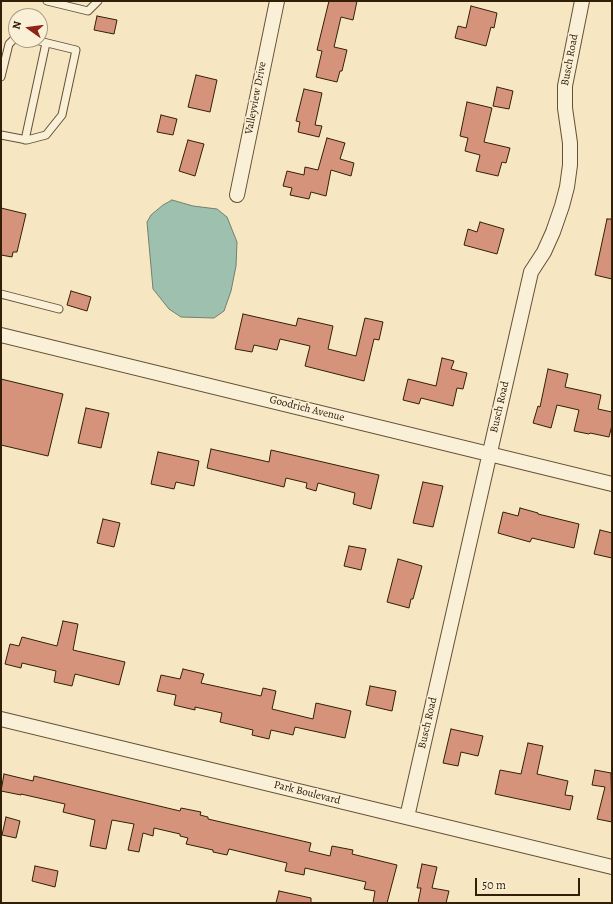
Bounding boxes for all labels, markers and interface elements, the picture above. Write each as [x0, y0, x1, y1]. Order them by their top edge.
north arrow [8, 8, 48, 48]
text: N [9, 20, 25, 31]
street label: Busch Road [559, 33, 581, 87]
street label: Valleyview Drive [242, 61, 270, 135]
street label: Busch Road [488, 380, 512, 434]
street label: Goodrich Avenue [268, 393, 346, 425]
street label: Busch Road [416, 696, 440, 750]
street label: Park Boulevard [272, 778, 342, 808]
scale bar [477, 870, 582, 896]
text: 50 m [482, 877, 506, 893]

